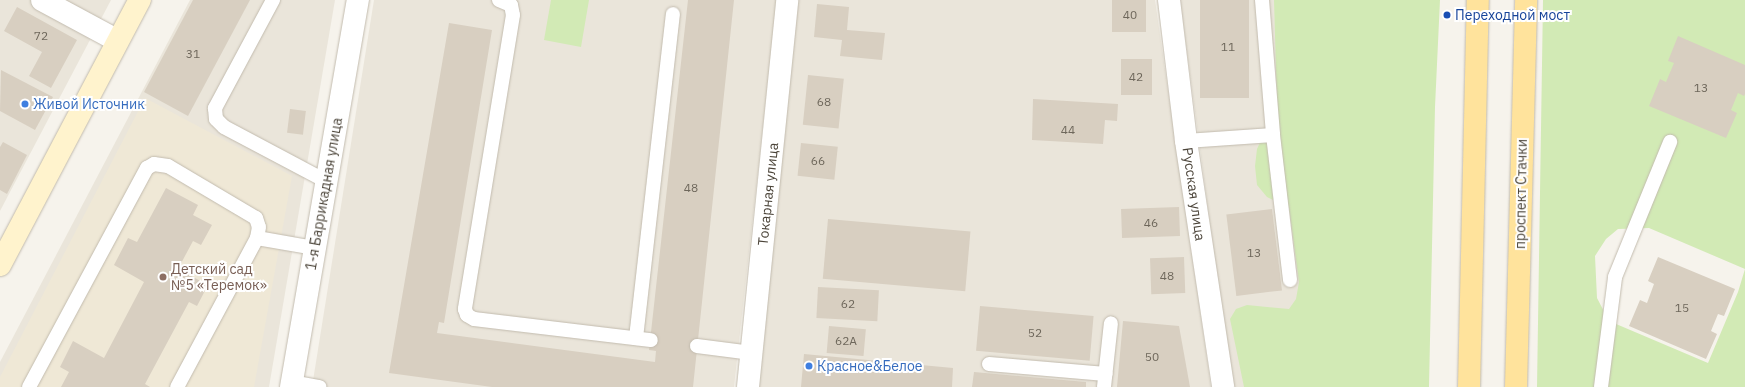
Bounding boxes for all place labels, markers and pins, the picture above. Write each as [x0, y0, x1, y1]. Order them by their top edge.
place label: Переходной мост [1455, 7, 1570, 23]
marker: Переходной мост [1442, 10, 1452, 20]
place label: Живой Источник [33, 96, 145, 112]
marker: Живой Источник [20, 99, 30, 109]
place label: Детский сад №5 «Теремок» [171, 261, 267, 294]
marker: Детский сад №5 «Теремок» [158, 272, 168, 282]
place label: Красное&Белое [817, 358, 922, 374]
marker: Красное&Белое [804, 361, 814, 371]

